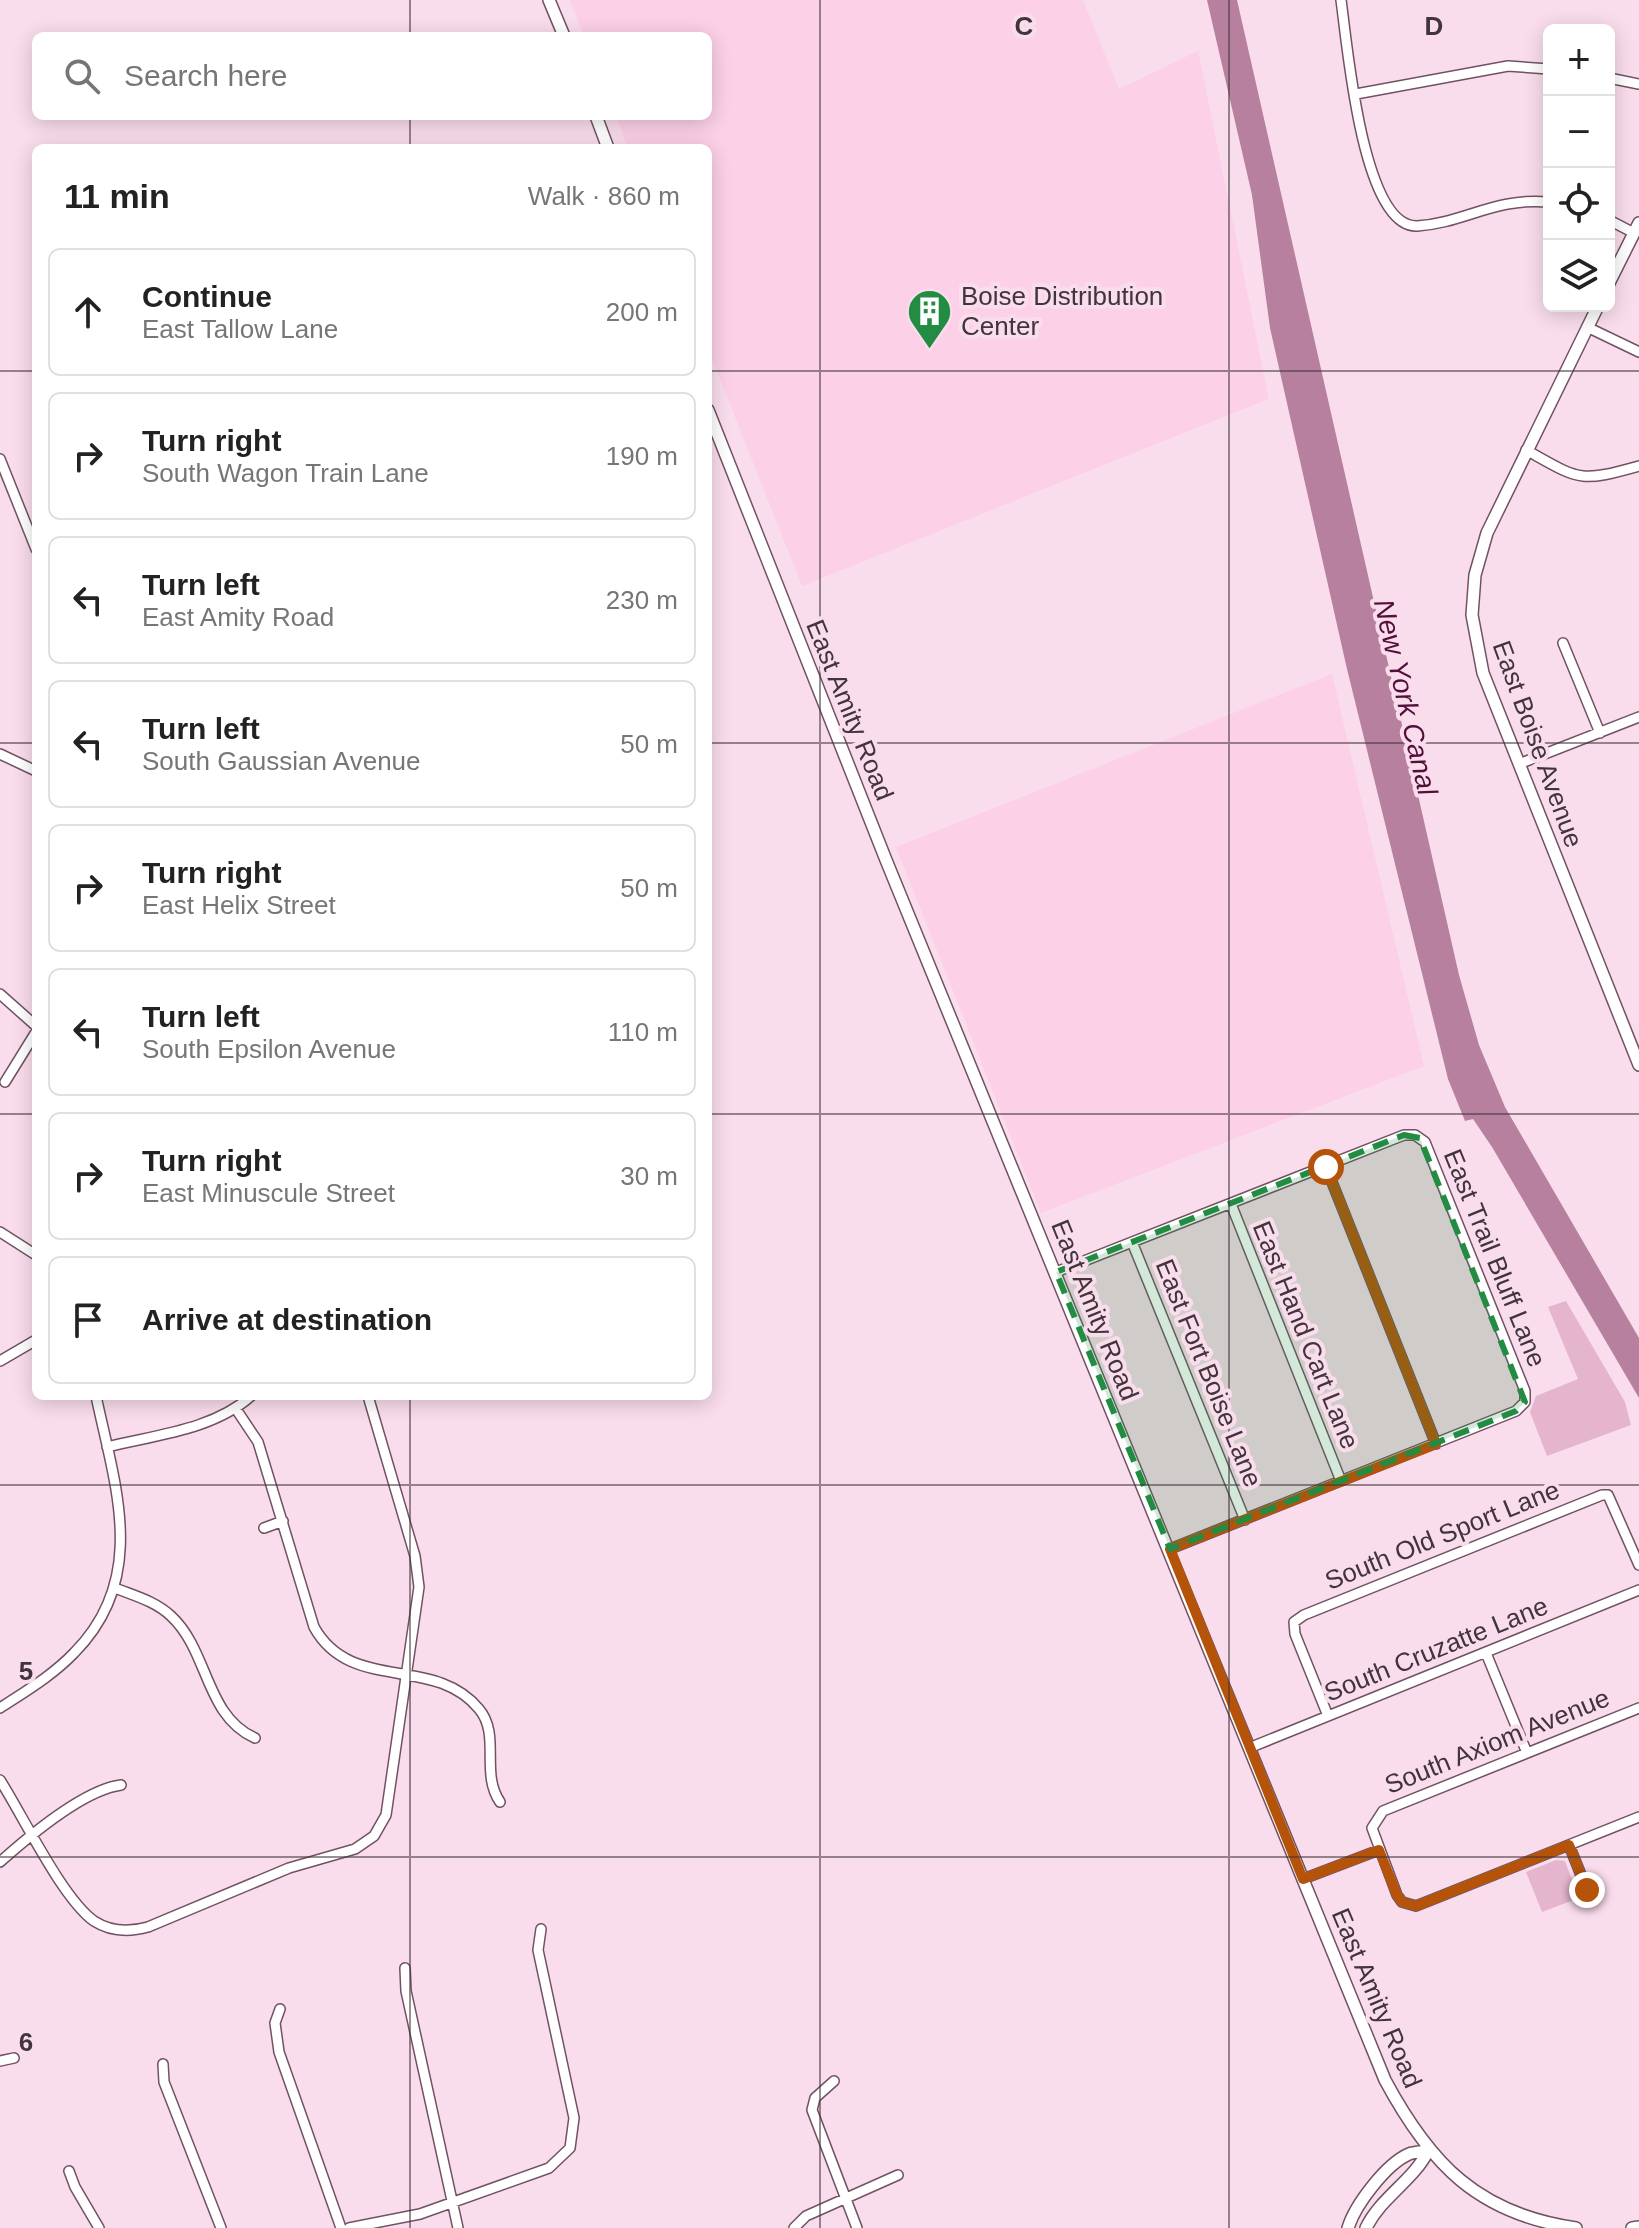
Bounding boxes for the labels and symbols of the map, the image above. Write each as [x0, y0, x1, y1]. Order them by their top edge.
text: C [1015, 11, 1034, 41]
text: D [1425, 11, 1443, 41]
place label: Boise Distribution Center [961, 281, 1163, 341]
building icon: Boise Distribution Center [906, 287, 954, 350]
water label: New York Canal [1368, 596, 1443, 799]
street label: East Amity Road [800, 615, 900, 805]
street label: East Boise Avenue [1487, 637, 1589, 851]
street label: East Trail Bluff Lane [1438, 1145, 1552, 1371]
route start [1308, 1149, 1344, 1185]
street label: East Amity Road [1045, 1215, 1145, 1405]
street label: East Hand Cart Lane [1247, 1217, 1365, 1453]
street label: East Fort Boise Lane [1150, 1255, 1268, 1491]
street label: South Old Sport Lane [1320, 1474, 1564, 1596]
street label: South Cruzatte Lane [1320, 1590, 1552, 1708]
text: 5 [19, 1656, 33, 1686]
street label: South Axiom Avenue [1380, 1682, 1614, 1800]
route end [1569, 1872, 1605, 1908]
street label: East Amity Road [1326, 1904, 1428, 2092]
text: 6 [19, 2027, 33, 2057]

